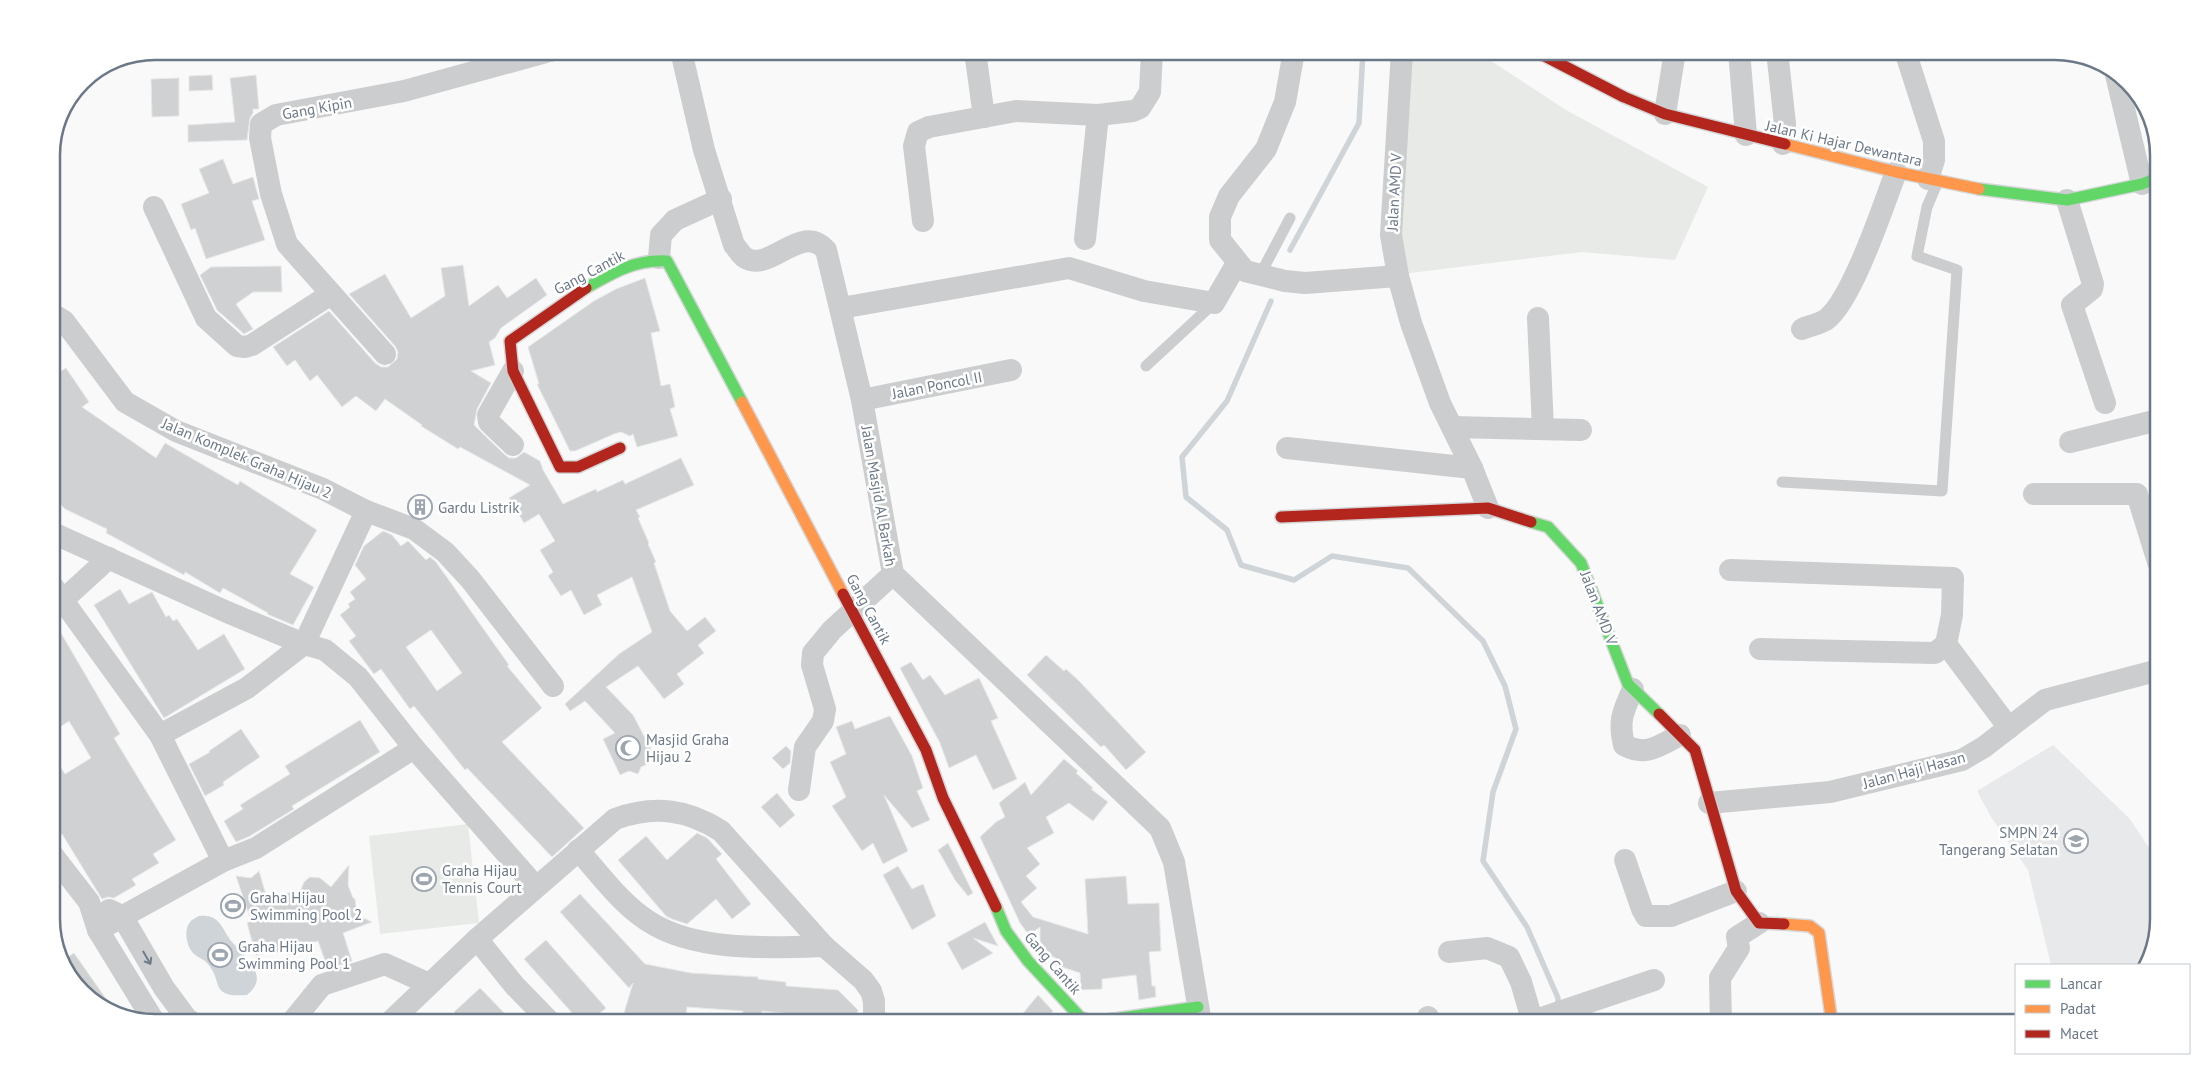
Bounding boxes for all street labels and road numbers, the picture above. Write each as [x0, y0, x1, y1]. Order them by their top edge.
street label: Gang Kipin [281, 93, 353, 123]
street label: Jalan Ki Hajar Dewantara [1763, 116, 1924, 170]
street label: Jalan AMD V [1382, 152, 1406, 232]
street label: Gang Cantik [550, 245, 628, 298]
street label: Jalan Poncol II [889, 367, 984, 403]
street label: Jalan Komplek Graha Hijau 2 [158, 413, 335, 502]
street label: Jalan Masjid Al Barkah [857, 423, 901, 568]
street label: Jalan AMD V [1576, 567, 1622, 648]
street label: Gang Cantik [843, 570, 896, 648]
street label: Jalan Haji Hasan [1860, 747, 1967, 793]
street label: Gang Cantik [1021, 928, 1086, 999]

